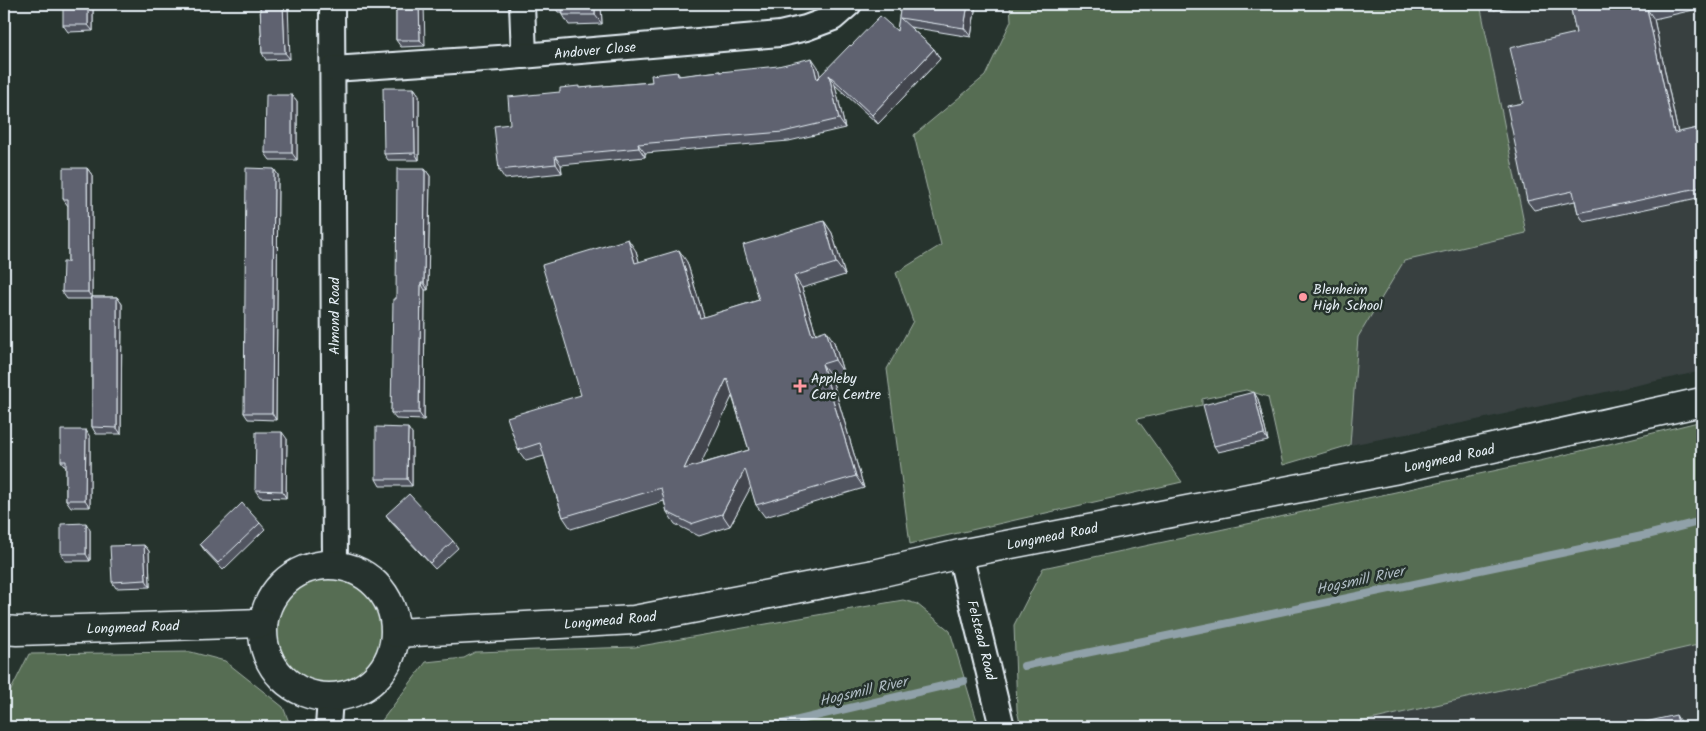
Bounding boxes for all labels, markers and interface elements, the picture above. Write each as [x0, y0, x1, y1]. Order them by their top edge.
street label: Andover Close [553, 36, 638, 66]
street label: Almond Road [324, 276, 346, 355]
place label: Blenheim High School [1313, 279, 1383, 317]
marker: Blenheim High School [1297, 291, 1309, 303]
place label: Appleby Care Centre [811, 368, 882, 406]
marker: Appleby Care Centre [793, 379, 807, 393]
street label: Longmead Road [1402, 438, 1498, 479]
street label: Longmead Road [1005, 517, 1101, 557]
water label: Hogsmill River [1314, 559, 1409, 602]
street label: Felstead Road [960, 598, 1002, 684]
street label: Longmead Road [563, 606, 658, 636]
street label: Longmead Road [86, 615, 181, 641]
water label: Hogsmill River [817, 670, 913, 714]

